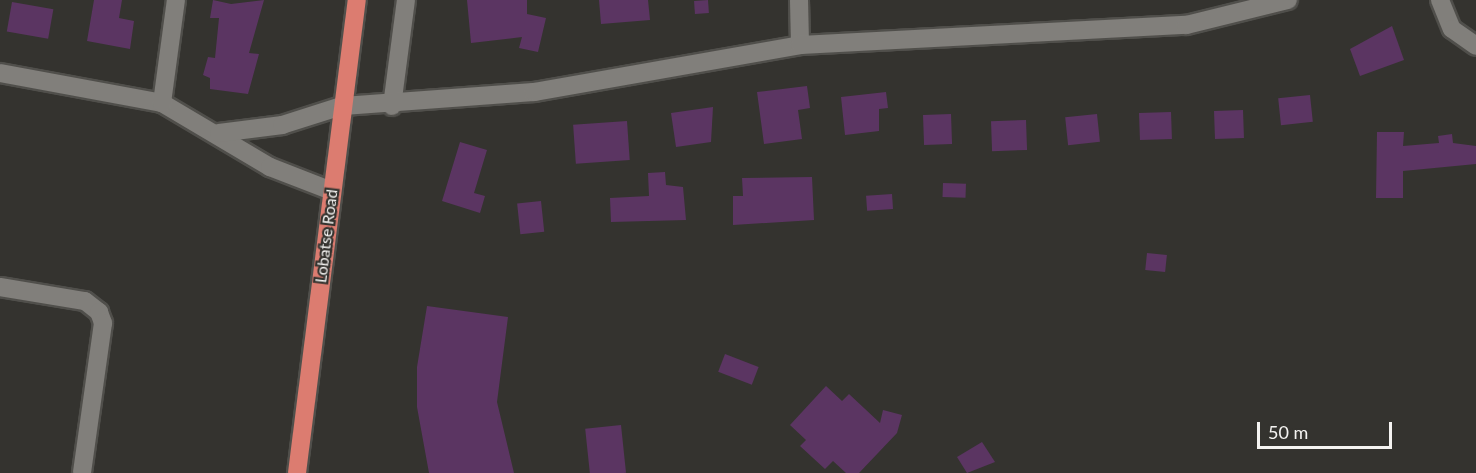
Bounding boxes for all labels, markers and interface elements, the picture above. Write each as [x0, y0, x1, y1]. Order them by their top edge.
street label: Lobatse Road [311, 188, 341, 284]
scale bar [1260, 410, 1395, 448]
text: 50 m [1268, 421, 1308, 443]

